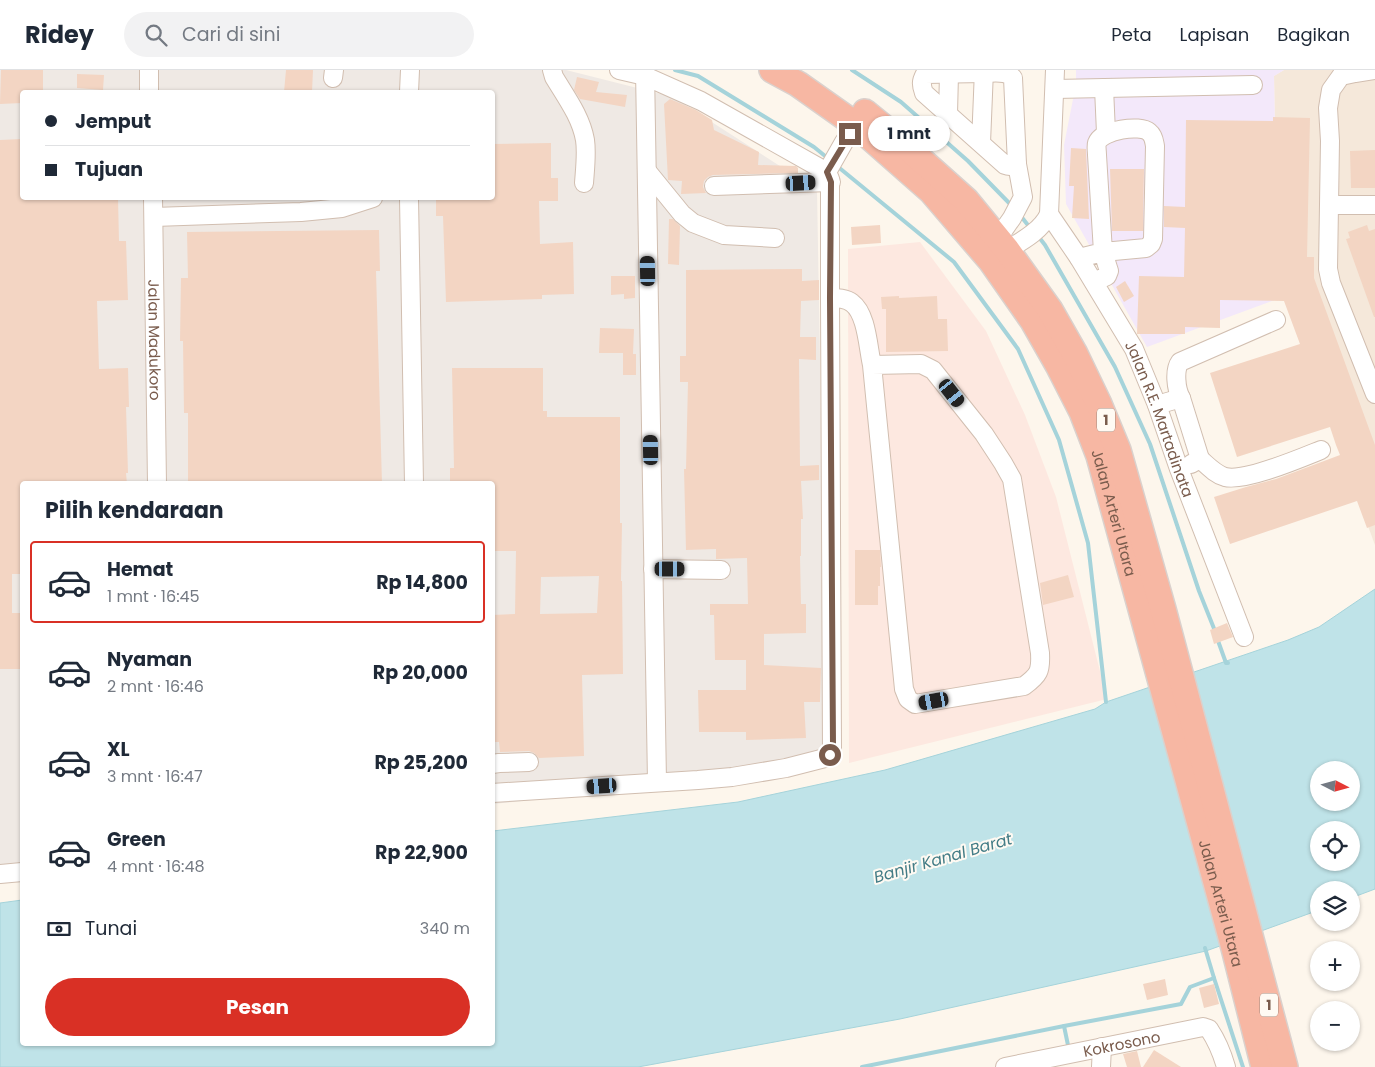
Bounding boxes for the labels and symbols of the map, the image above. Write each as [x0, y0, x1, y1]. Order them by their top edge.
callout: 1 mnt [868, 116, 950, 152]
route end [839, 123, 861, 145]
car [785, 175, 816, 191]
car [640, 256, 655, 286]
street label: Jalan Madukoro [144, 279, 166, 401]
street label: Jalan R.E. Martadinata [1121, 336, 1199, 500]
car [936, 377, 967, 409]
road number: 1 [1097, 408, 1115, 432]
car [643, 435, 658, 465]
street label: Jalan Arteri Utara [1087, 446, 1142, 578]
car [655, 562, 685, 577]
car [917, 691, 950, 711]
route start [819, 744, 841, 766]
north arrow [1310, 761, 1360, 811]
car [586, 777, 617, 795]
water label: Banjir Kanal Barat [871, 827, 1016, 889]
street label: Jalan Arteri Utara [1194, 837, 1249, 969]
road number: 1 [1260, 994, 1278, 1016]
street label: Kokrosono [1081, 1025, 1162, 1061]

